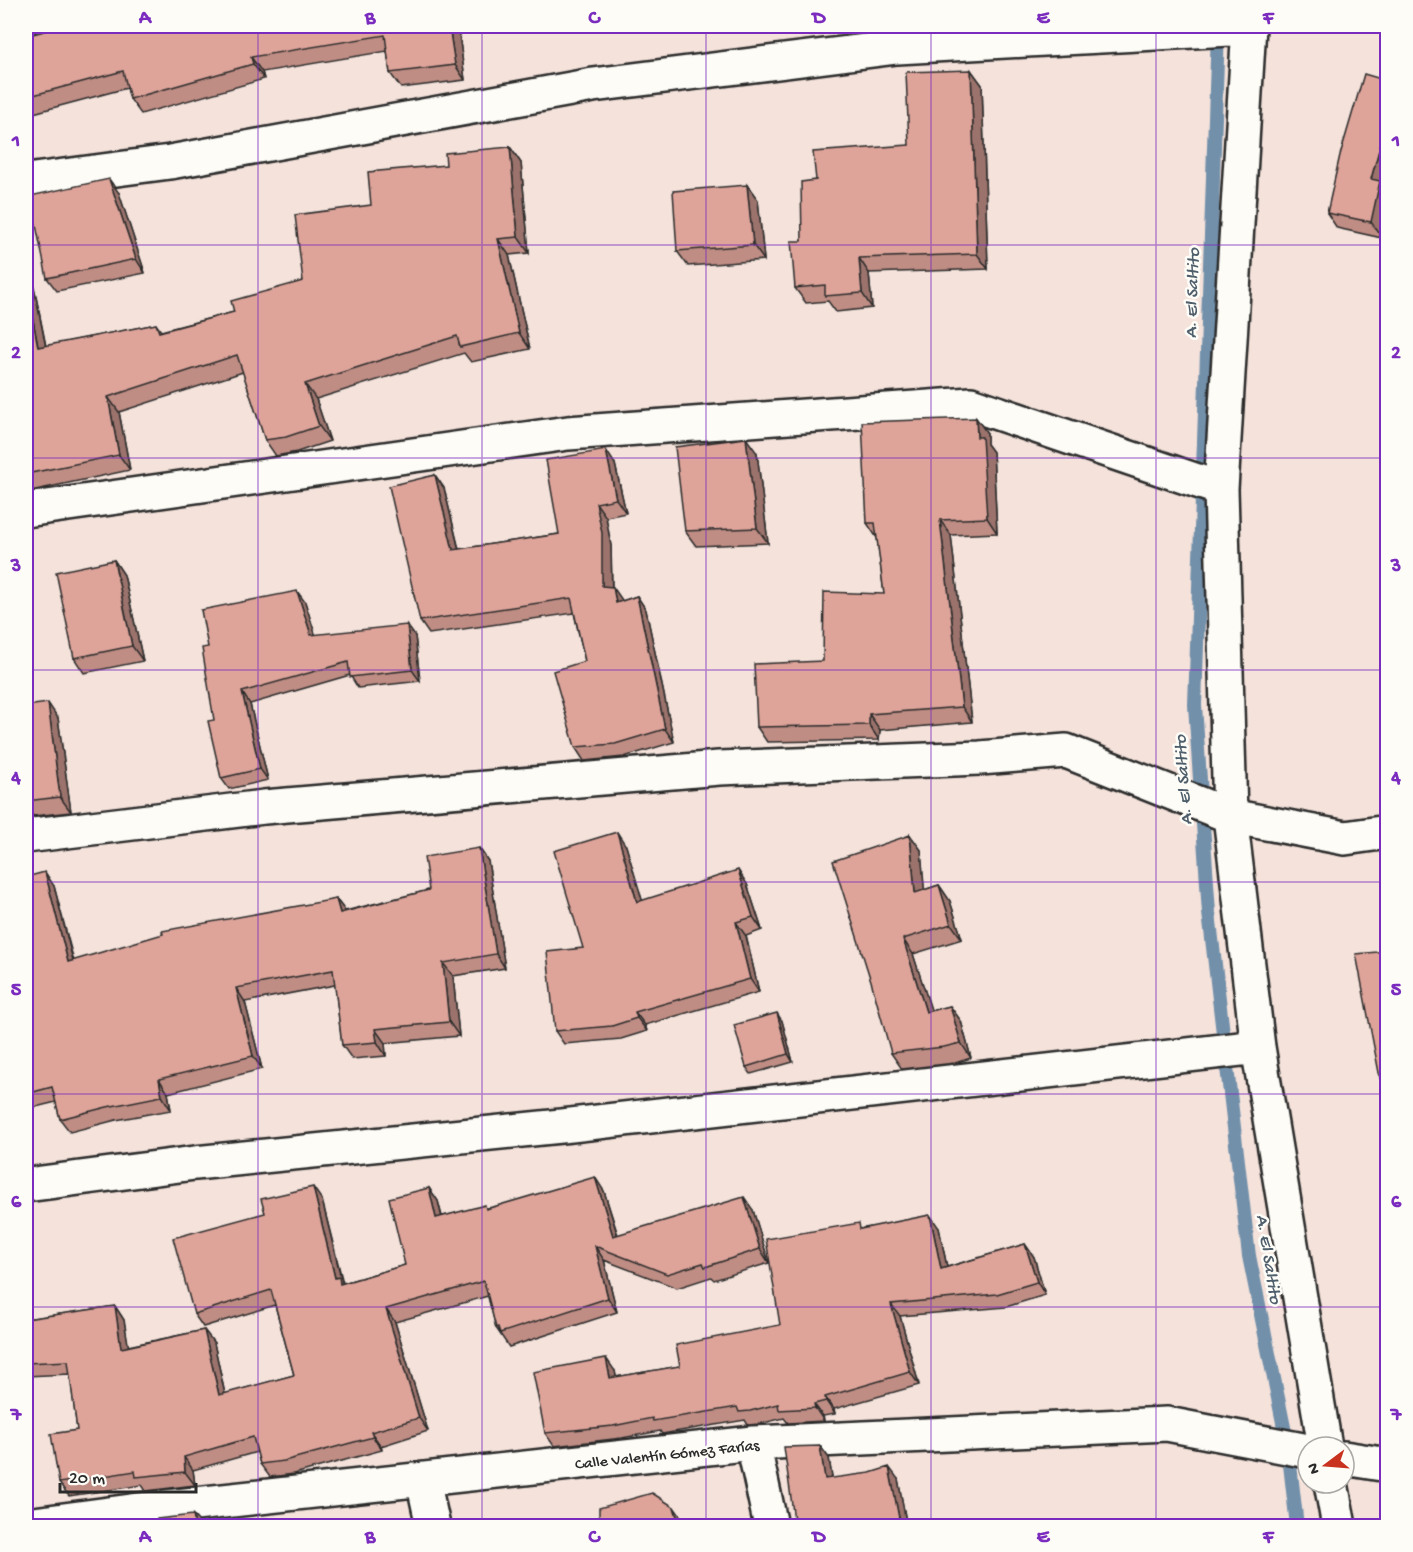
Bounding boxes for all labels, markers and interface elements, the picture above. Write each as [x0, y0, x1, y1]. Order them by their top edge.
text: A [138, 8, 153, 31]
text: B [364, 8, 376, 31]
text: C [588, 8, 602, 31]
text: D [810, 8, 826, 31]
text: E [1037, 8, 1051, 31]
text: F [1262, 8, 1275, 31]
text: 1 [11, 131, 20, 154]
text: 1 [1391, 131, 1400, 154]
water label: A. El Saltito [1181, 247, 1206, 339]
text: 2 [11, 343, 21, 366]
text: 2 [1391, 343, 1401, 366]
text: 3 [10, 556, 21, 579]
text: 3 [1390, 556, 1401, 579]
water label: A. El Saltito [1171, 733, 1198, 826]
text: 4 [10, 768, 21, 791]
text: 4 [1390, 768, 1401, 791]
text: 5 [11, 980, 22, 1003]
text: 5 [1391, 980, 1402, 1003]
text: 6 [11, 1192, 22, 1215]
text: 6 [1391, 1192, 1402, 1215]
water label: A. El Saltito [1250, 1213, 1285, 1306]
text: 7 [10, 1405, 23, 1428]
text: 7 [1390, 1405, 1403, 1428]
north arrow [1296, 1435, 1356, 1495]
street label: Calle Valentín Gómez Farías [574, 1437, 761, 1476]
scale bar [60, 1456, 196, 1494]
text: N [1304, 1460, 1326, 1476]
text: 20 m [69, 1469, 105, 1490]
text: A [138, 1527, 153, 1550]
text: B [364, 1527, 376, 1550]
text: C [588, 1527, 602, 1550]
text: D [810, 1527, 826, 1550]
text: E [1037, 1527, 1051, 1550]
text: F [1262, 1527, 1275, 1550]

